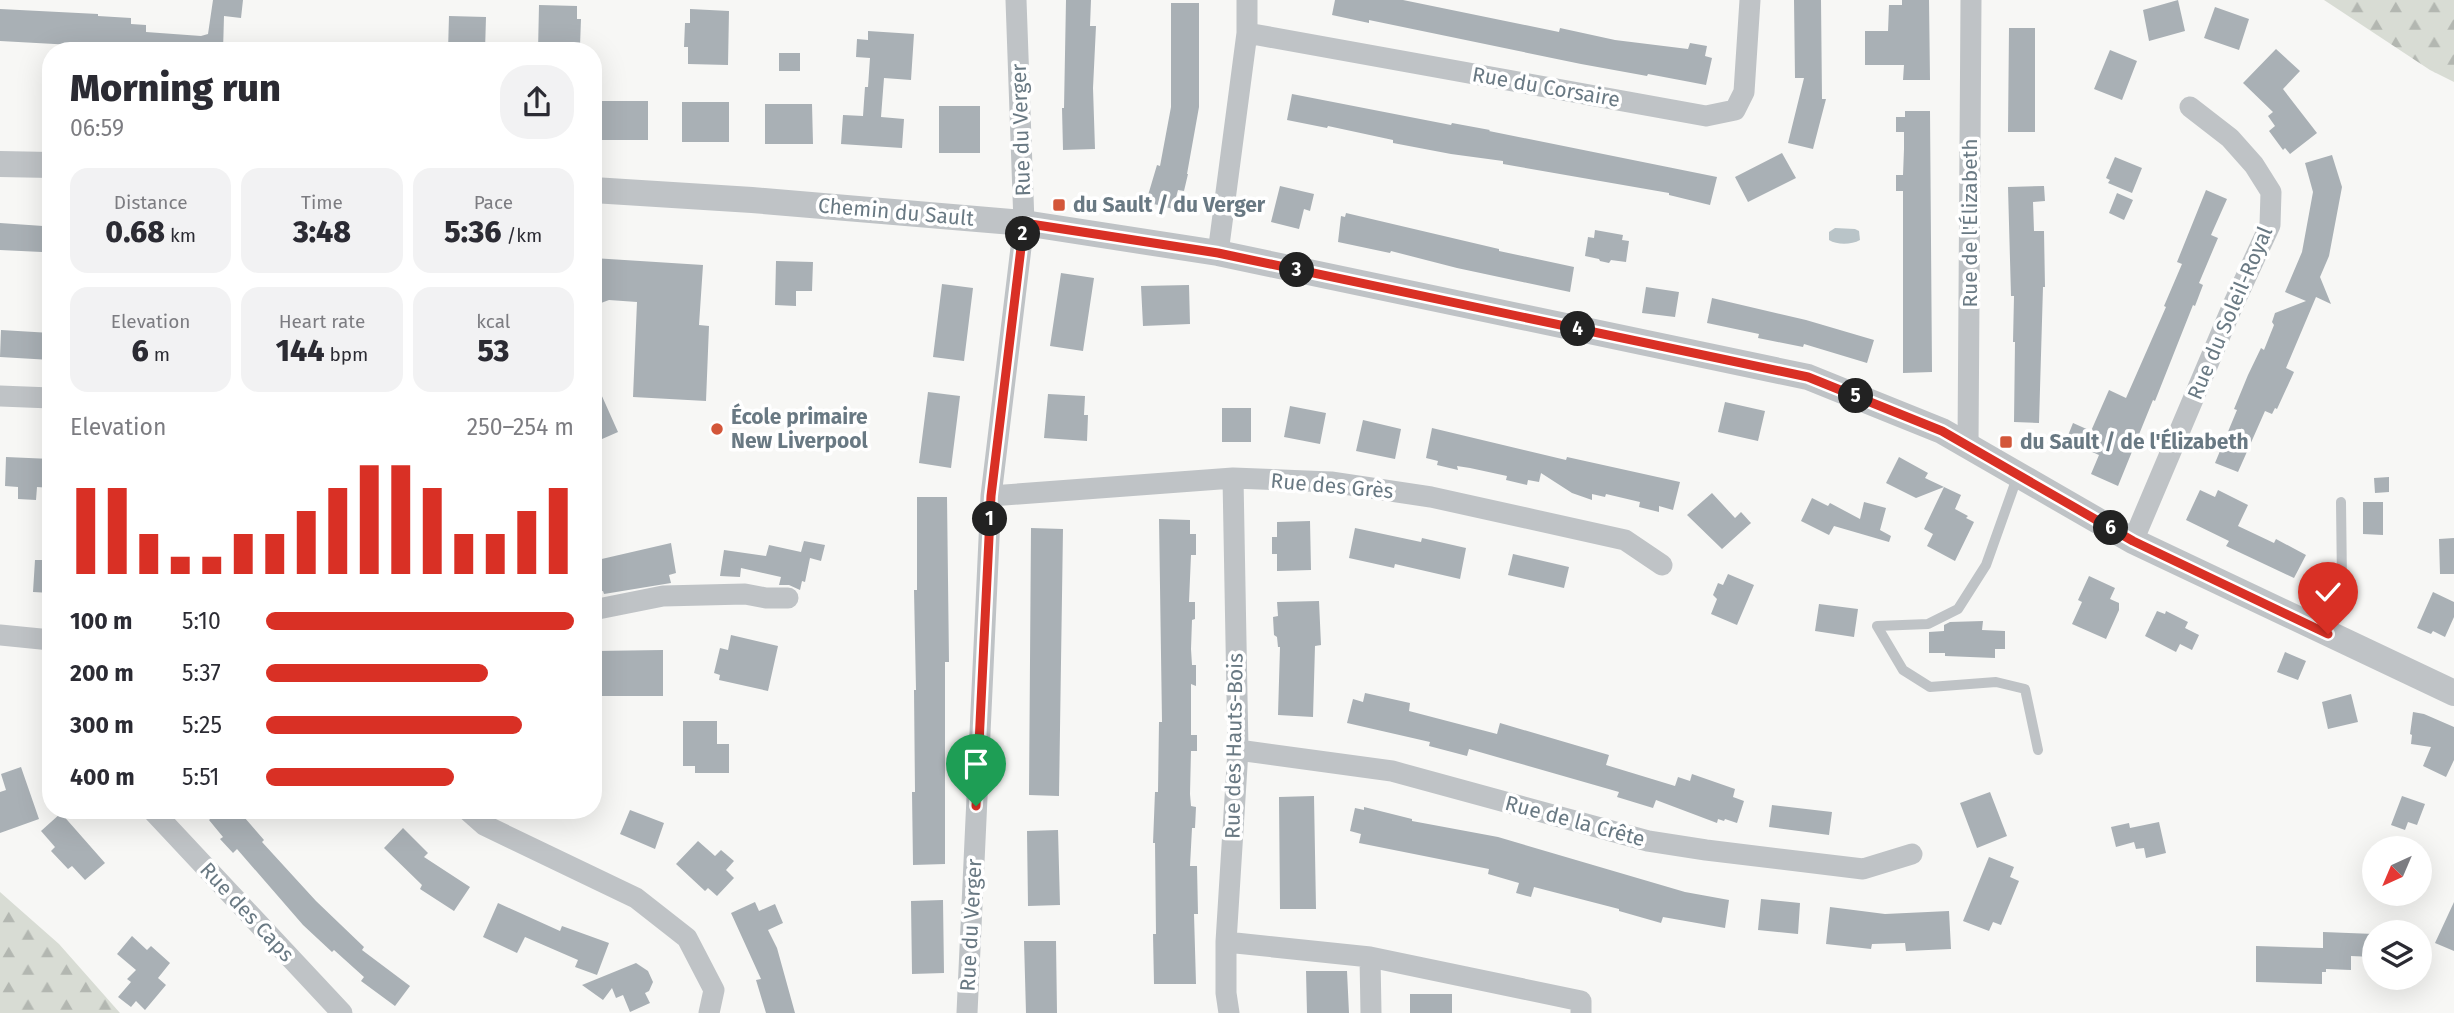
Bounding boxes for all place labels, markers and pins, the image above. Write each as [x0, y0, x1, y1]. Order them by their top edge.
place label: du Sault / du Verger [1073, 192, 1266, 218]
marker: du Sault / du Verger [1051, 197, 1067, 213]
pin: 2 [1006, 216, 1040, 252]
pin: 3 [1280, 252, 1314, 288]
pin: 4 [1560, 312, 1596, 346]
pin: 5 [1839, 378, 1874, 414]
place label: École primaire New Liverpool [731, 403, 869, 454]
marker: École primaire New Liverpool [709, 421, 725, 437]
place label: du Sault / de l'Élizabeth [2020, 428, 2249, 455]
marker: du Sault / de l'Élizabeth [1998, 434, 2014, 450]
pin: 1 [972, 502, 1007, 536]
pin: 6 [2094, 510, 2128, 546]
pin [2298, 562, 2358, 634]
pin [946, 734, 1006, 806]

